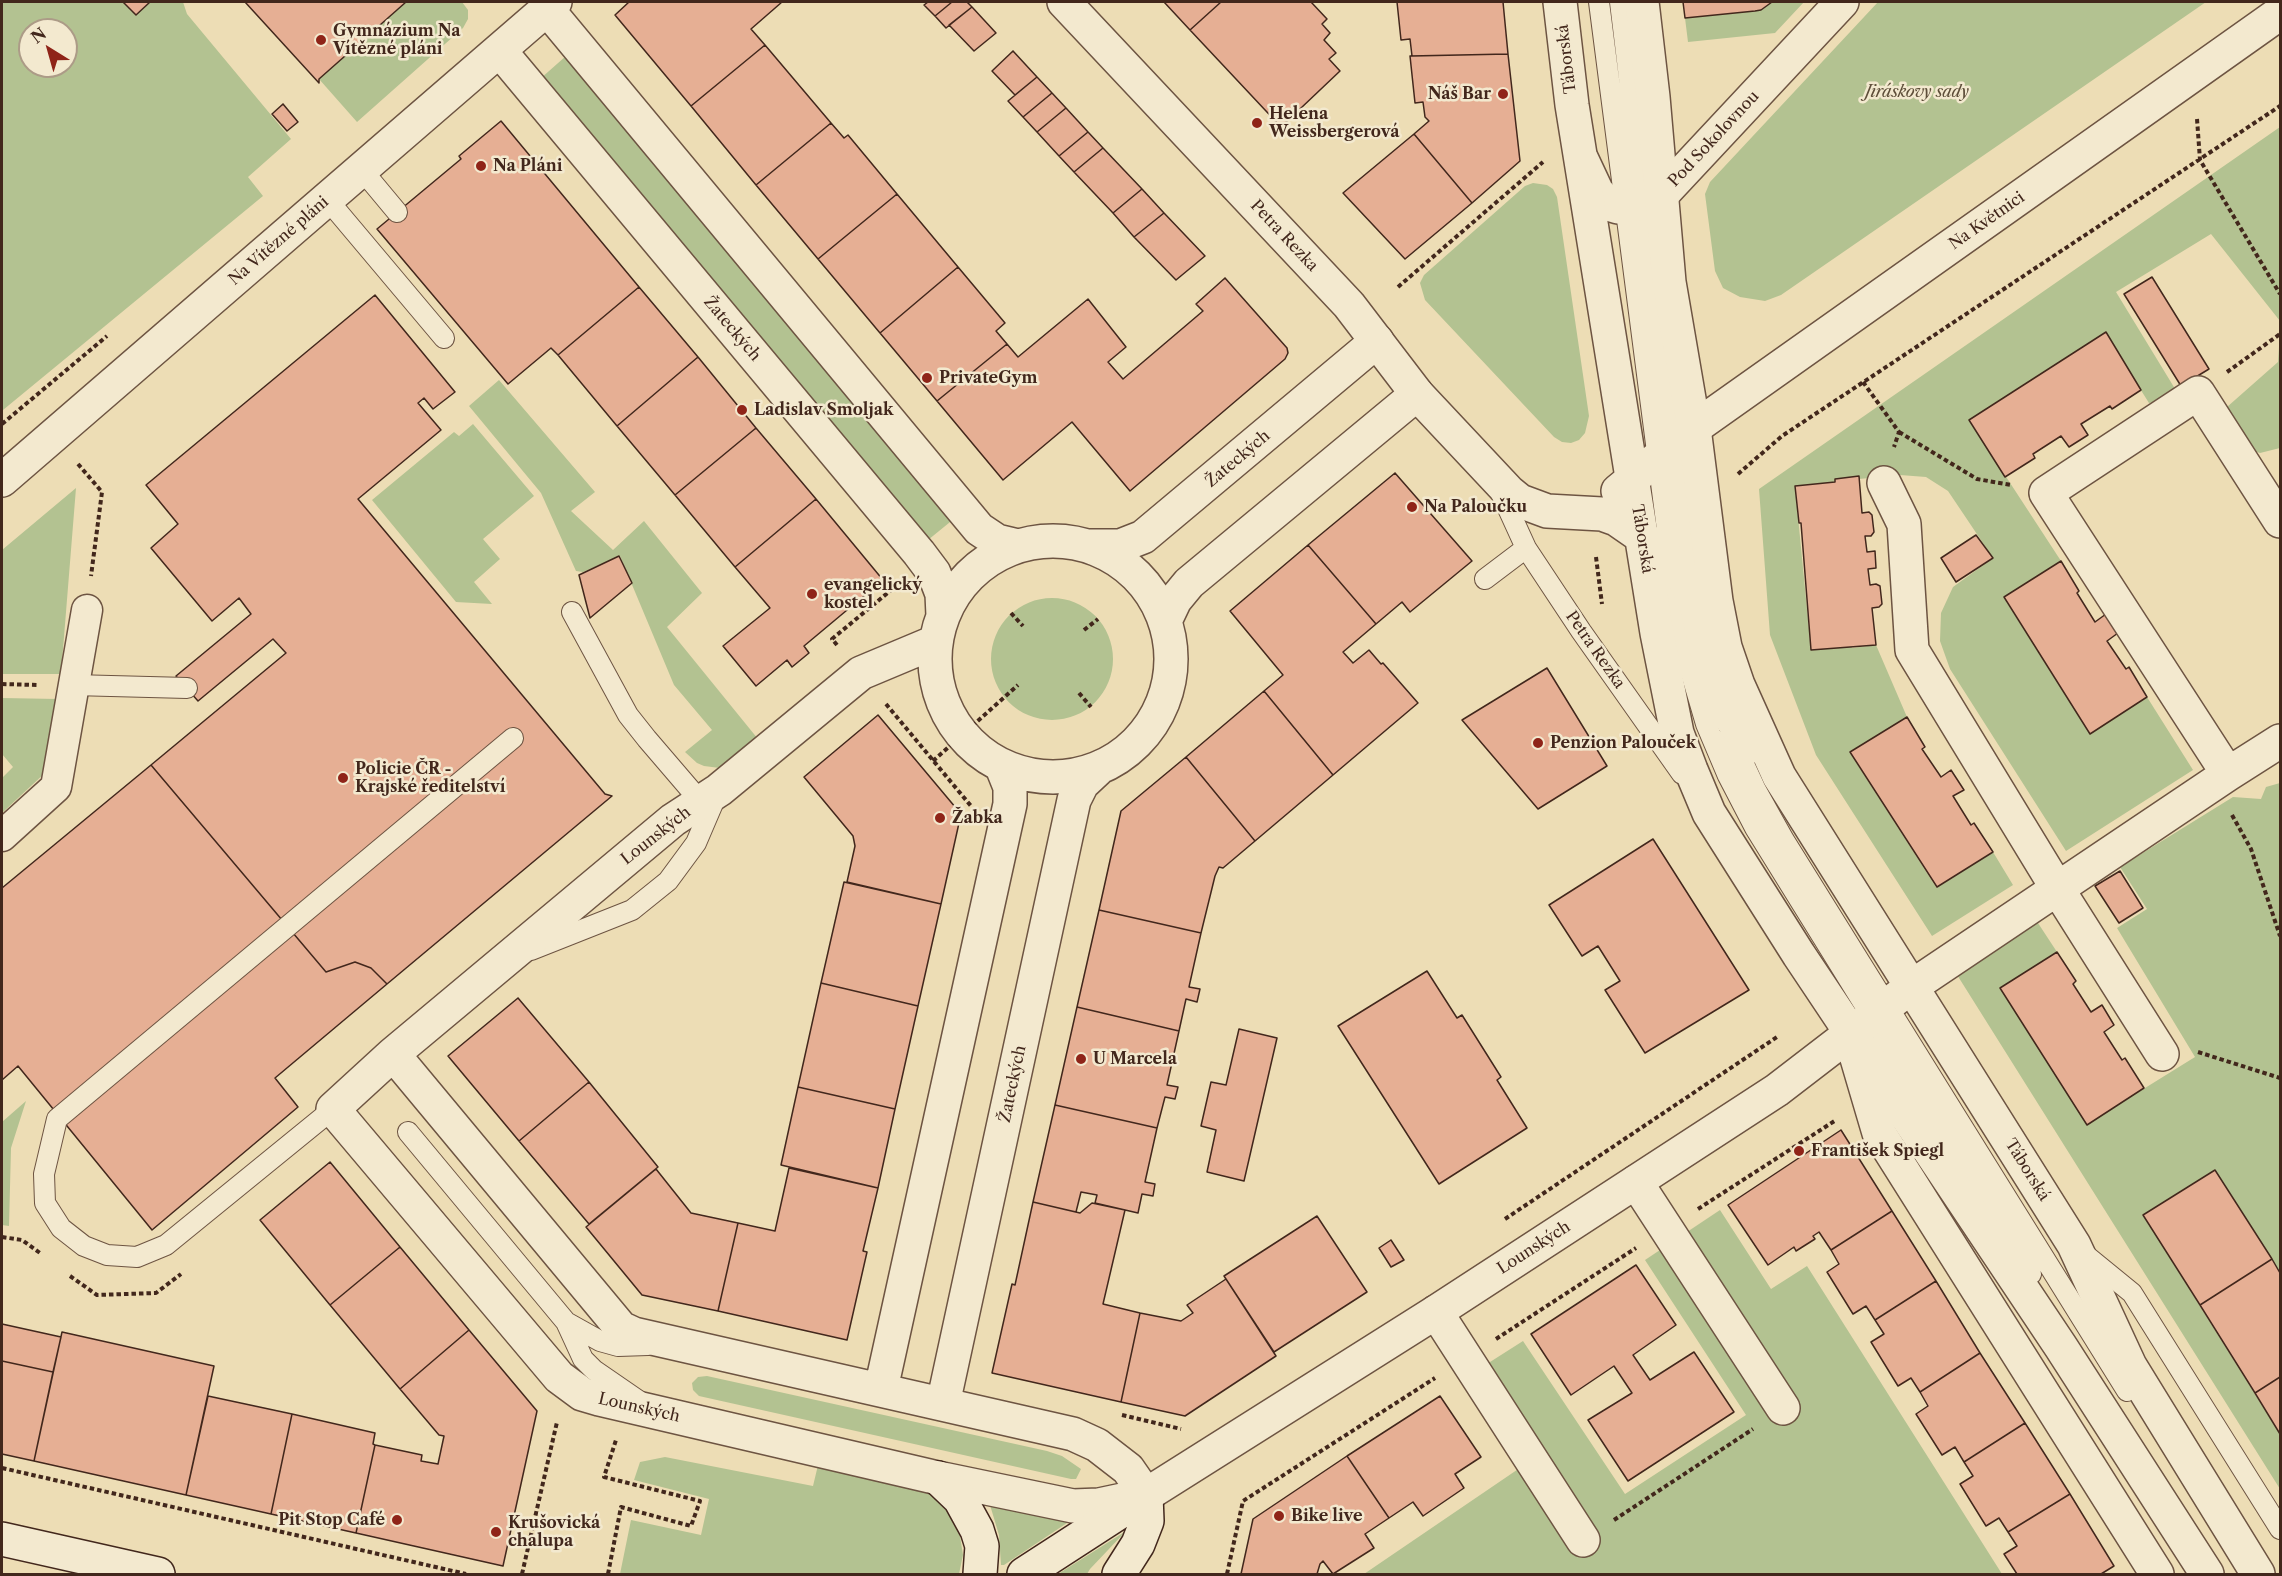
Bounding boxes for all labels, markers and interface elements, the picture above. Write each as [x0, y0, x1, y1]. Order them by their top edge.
north arrow [18, 18, 78, 78]
place label: Gymnázium Na Vítězné pláni [333, 21, 461, 59]
text: N [27, 23, 50, 47]
street label: Táborská [1553, 23, 1581, 95]
marker: Gymnázium Na Vítězné pláni [314, 33, 328, 47]
park label: Jiráskovy sady [1865, 82, 1969, 102]
place label: Náš Bar [1428, 84, 1491, 104]
marker: Náš Bar [1496, 87, 1510, 101]
street label: Pod Sokolovnou [1665, 87, 1763, 191]
place label: Helena Weissbergerová [1269, 104, 1399, 142]
marker: Helena Weissbergerová [1250, 116, 1264, 130]
place label: Na Pláni [493, 156, 562, 176]
marker: Na Pláni [474, 159, 488, 173]
street label: Na Květnici [1946, 188, 2028, 254]
street label: Na Vítězné pláni [225, 192, 333, 290]
street label: Petra Rezka [1246, 196, 1322, 276]
street label: Žateckých [700, 293, 764, 365]
place label: PrivateGym [939, 368, 1037, 388]
marker: PrivateGym [920, 371, 934, 385]
place label: Ladislav Smoljak [754, 400, 893, 420]
marker: Ladislav Smoljak [735, 403, 749, 417]
street label: Žateckých [1202, 427, 1274, 491]
place label: Na Paloučku [1424, 497, 1527, 517]
marker: Na Paloučku [1405, 500, 1419, 514]
street label: Táborská [1627, 503, 1657, 575]
place label: evangelický kostel [824, 575, 922, 613]
marker: evangelický kostel [805, 587, 819, 601]
street label: Petra Rezka [1561, 607, 1629, 693]
place label: Penzion Palouček [1550, 733, 1696, 753]
marker: Penzion Palouček [1531, 736, 1545, 750]
place label: Policie ČR - Krajské ředitelství [355, 759, 505, 797]
marker: Policie ČR - Krajské ředitelství [336, 771, 350, 785]
street label: Lounských [617, 803, 695, 869]
place label: Žabka [952, 808, 1003, 828]
marker: Žabka [933, 811, 947, 825]
street label: Žateckých [995, 1044, 1031, 1124]
place label: U Marcela [1093, 1049, 1177, 1069]
marker: U Marcela [1074, 1052, 1088, 1066]
street label: Táborská [2000, 1135, 2054, 1205]
place label: František Spiegl [1811, 1141, 1944, 1161]
marker: František Spiegl [1792, 1144, 1806, 1158]
street label: Lounských [1494, 1217, 1574, 1279]
street label: Lounských [596, 1389, 682, 1427]
place label: Bike live [1291, 1506, 1362, 1526]
marker: Bike live [1272, 1509, 1286, 1523]
place label: Pit Stop Café [278, 1510, 385, 1530]
marker: Pit Stop Café [390, 1513, 404, 1527]
place label: Krušovická chalupa [508, 1513, 600, 1551]
marker: Krušovická chalupa [489, 1525, 503, 1539]

